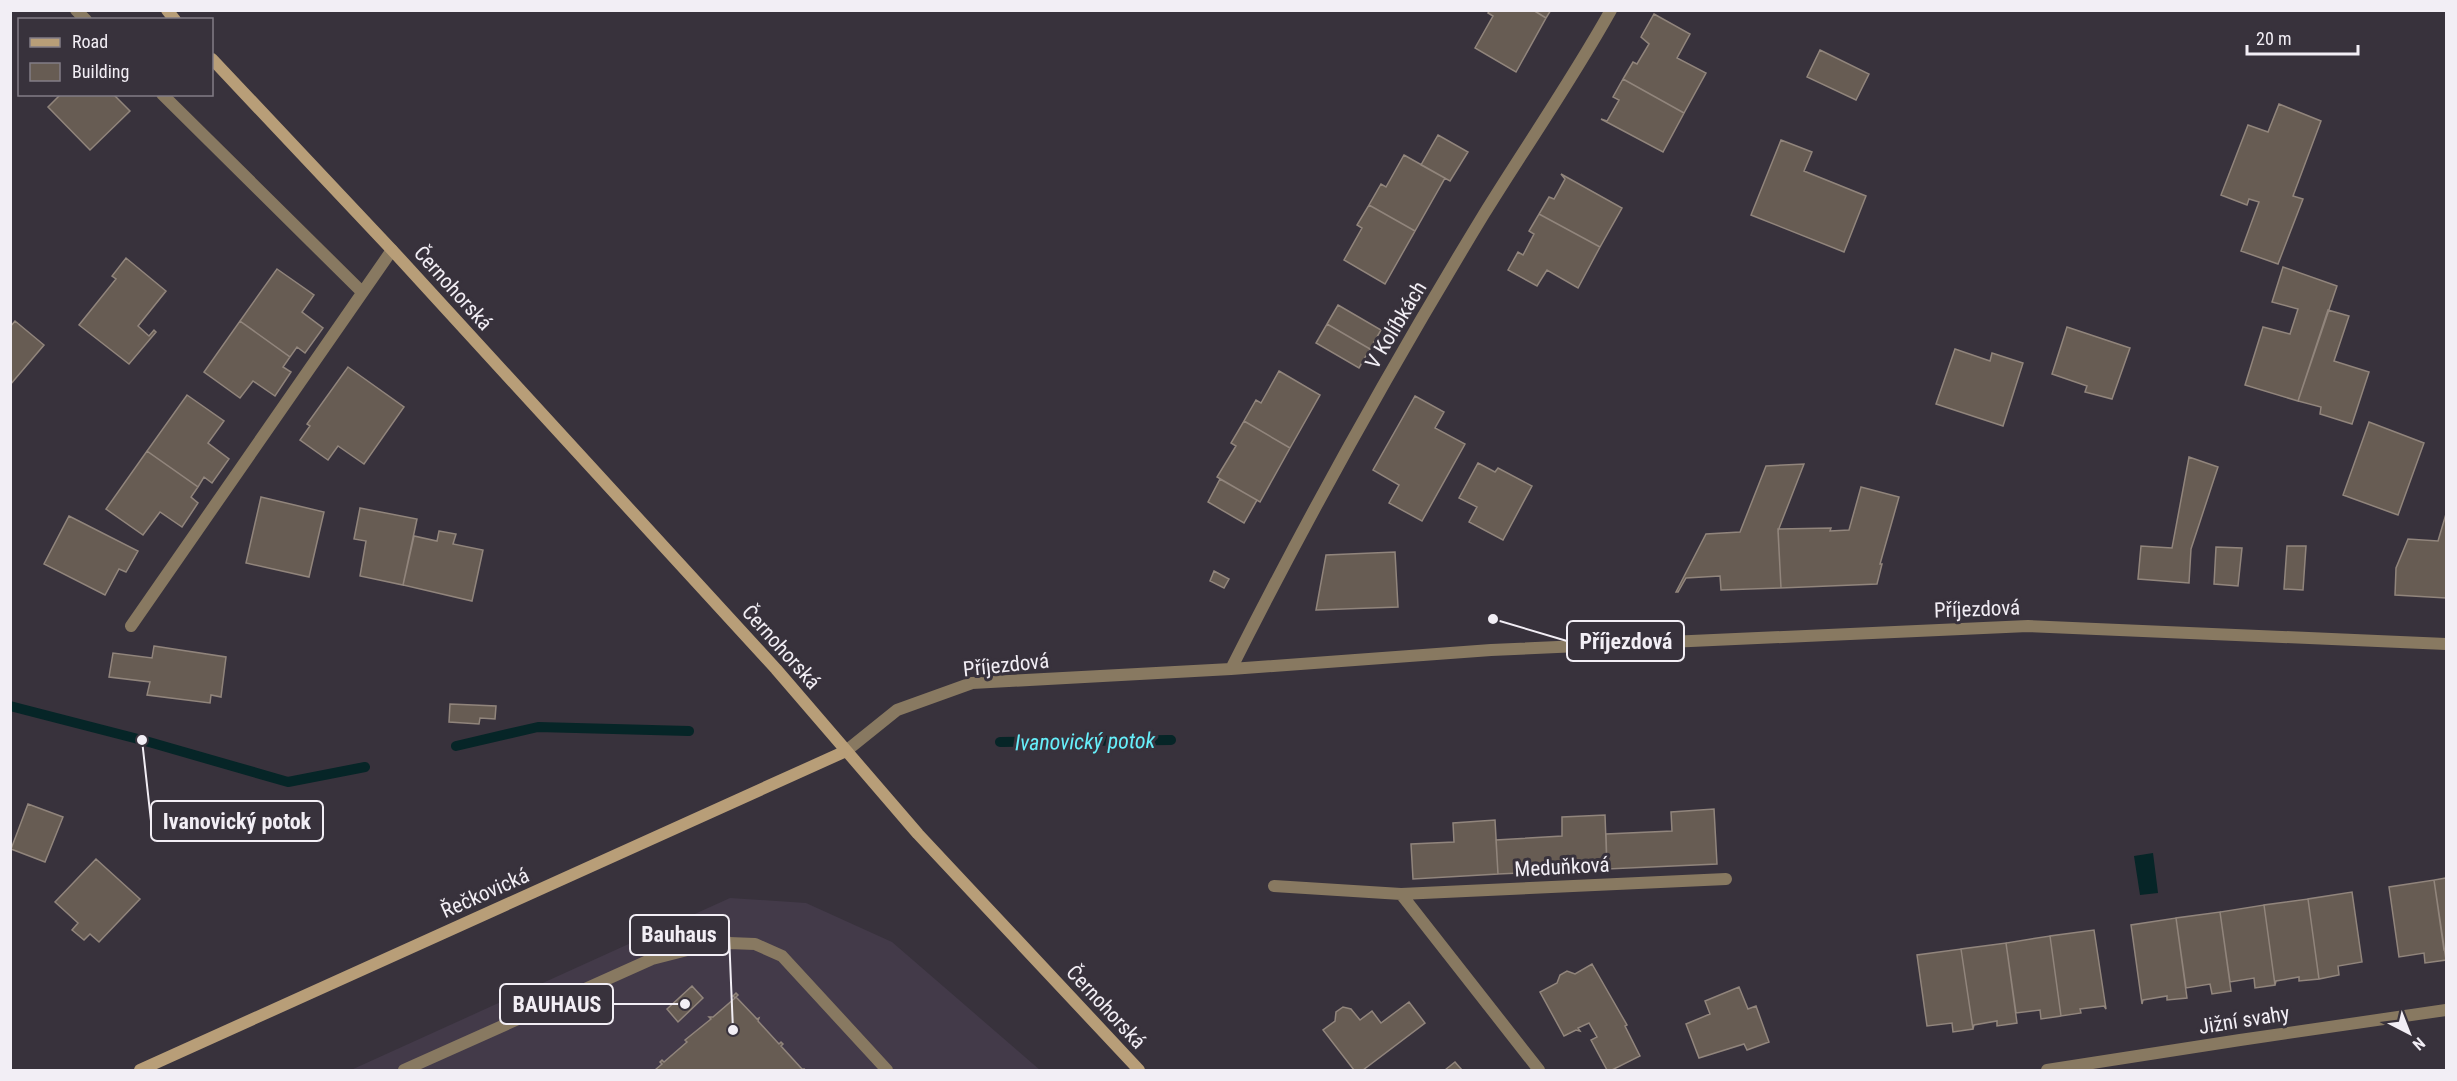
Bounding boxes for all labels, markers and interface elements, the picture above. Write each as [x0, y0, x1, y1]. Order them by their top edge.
legend [18, 18, 213, 96]
scale bar [2247, 18, 2358, 56]
text: 20 m [2256, 28, 2291, 49]
text: Road [72, 31, 108, 52]
text: Building [72, 61, 129, 82]
street label: Černohorská [409, 241, 497, 335]
street label: V Kolíbkách [1361, 277, 1431, 373]
street label: Příjezdová [1933, 596, 2021, 622]
street label: Černohorská [737, 600, 825, 694]
callout: Příjezdová [1567, 621, 1684, 661]
text: Příjezdová [1579, 629, 1673, 654]
street label: Příjezdová [962, 649, 1050, 681]
water label: Ivanovický potok [1015, 728, 1156, 755]
callout: Ivanovický potok [151, 801, 323, 841]
text: Ivanovický potok [163, 809, 312, 834]
street label: Meduňková [1514, 853, 1610, 881]
street label: Řečkovická [437, 863, 533, 923]
callout: Bauhaus [630, 915, 729, 955]
text: Bauhaus [641, 922, 717, 947]
street label: Černohorská [1061, 960, 1151, 1054]
callout: BAUHAUS [500, 984, 613, 1024]
text: BAUHAUS [513, 992, 602, 1017]
street label: Jižní svahy [2197, 1001, 2291, 1039]
north arrow [2379, 1003, 2439, 1063]
text: N [2409, 1033, 2429, 1054]

